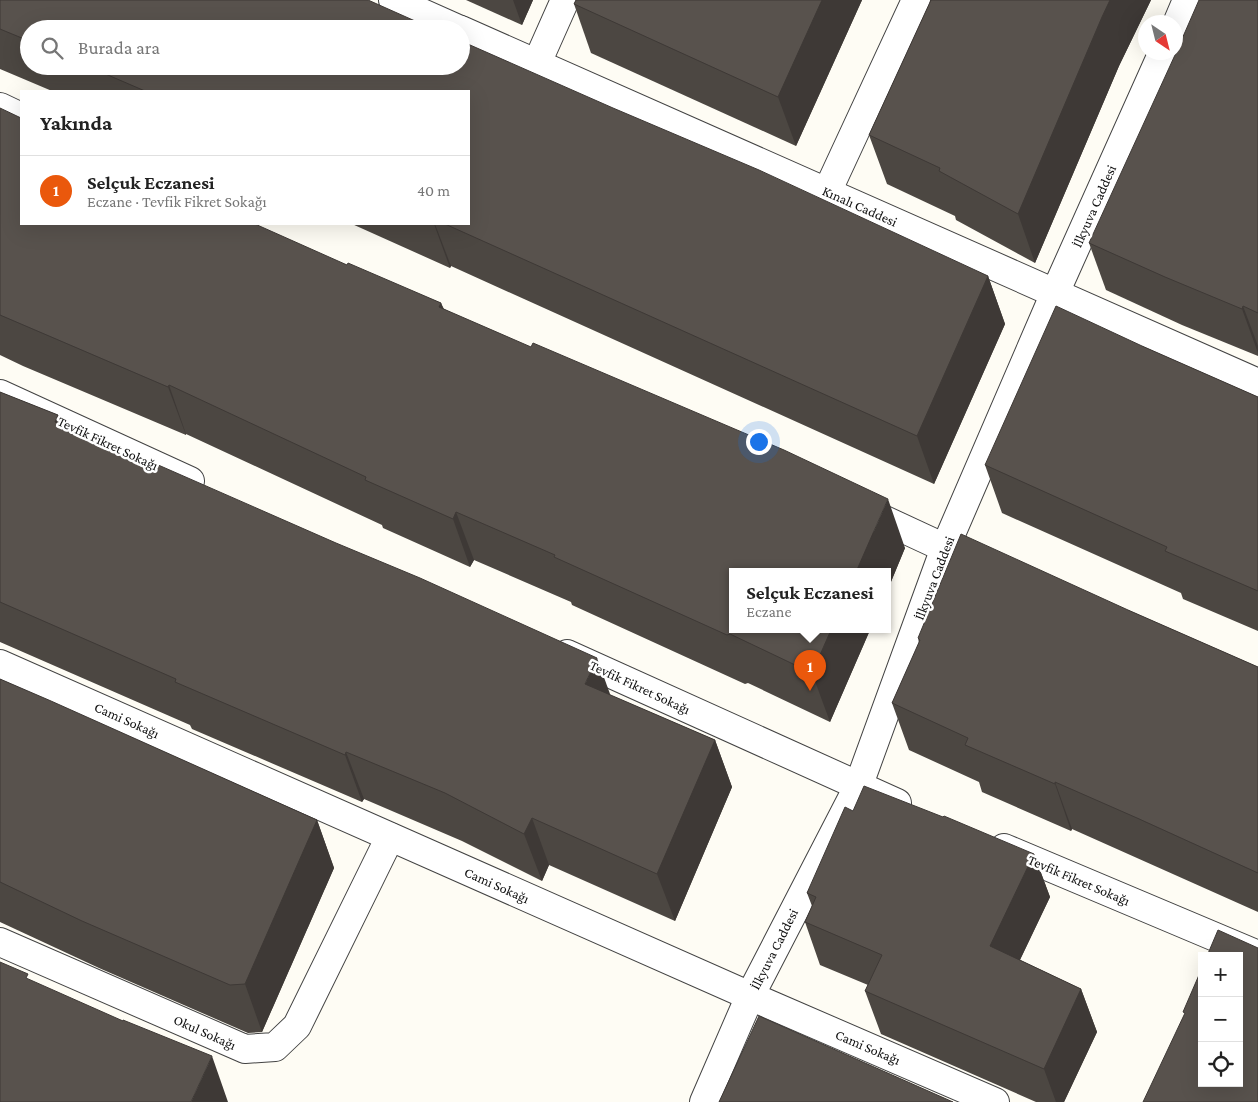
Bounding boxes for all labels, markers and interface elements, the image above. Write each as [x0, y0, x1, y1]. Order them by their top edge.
north arrow [1138, 15, 1183, 60]
search box [20, 20, 470, 75]
icon: search [38, 34, 66, 62]
text: Burada ara [78, 37, 160, 58]
text: Yakında [40, 111, 112, 135]
street label: İlkyuva Caddesi [1069, 162, 1119, 250]
text: Selçuk Eczanesi [87, 172, 214, 193]
text: 1 [53, 182, 59, 199]
text: 40 m [417, 182, 450, 199]
street label: Kınalı Caddesi [820, 182, 900, 230]
text: Eczane · Tevfik Fikret Sokağı [87, 193, 267, 210]
street label: Tevfik Fikret Sokağı [55, 413, 161, 473]
your location [746, 429, 772, 455]
street label: İlkyuva Caddesi [911, 534, 957, 622]
popup [729, 568, 891, 633]
text: Selçuk Eczanesi [746, 582, 874, 603]
text: Eczane [746, 603, 791, 620]
pin: 1 [794, 650, 826, 691]
street label: Tevfik Fikret Sokağı [587, 657, 693, 717]
street label: Cami Sokağı [92, 699, 162, 742]
street label: Tevfik Fikret Sokağı [1026, 851, 1133, 909]
street label: Cami Sokağı [462, 864, 532, 907]
street label: İlkyuva Caddesi [747, 906, 801, 992]
map controls [1198, 952, 1243, 1087]
button: + [1198, 952, 1243, 997]
button: − [1198, 997, 1243, 1042]
street label: Okul Sokağı [171, 1011, 239, 1053]
street label: Cami Sokağı [833, 1026, 903, 1068]
button: locate [1198, 1042, 1243, 1087]

